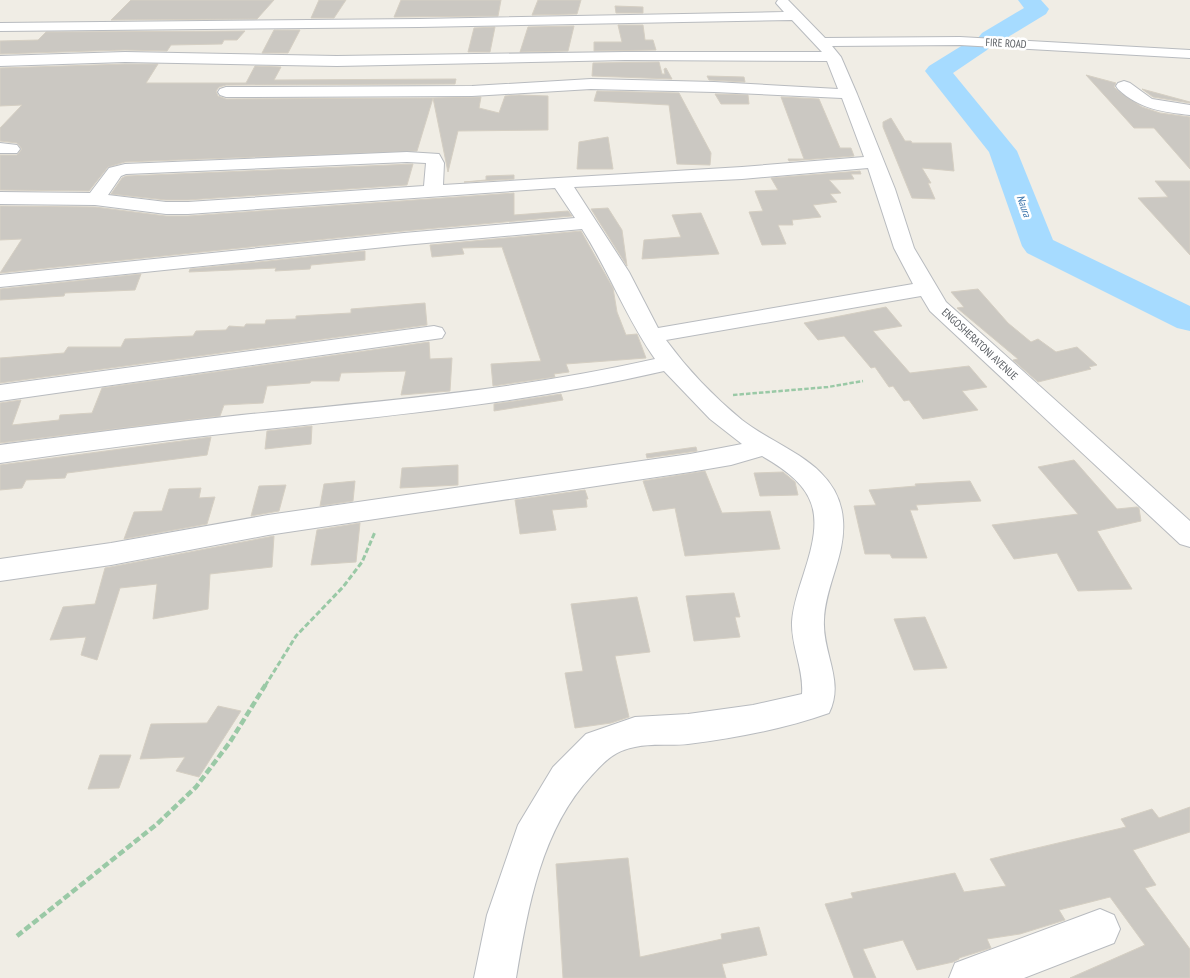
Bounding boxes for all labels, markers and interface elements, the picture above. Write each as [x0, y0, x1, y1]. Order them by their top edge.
street label: FIRE ROAD [985, 35, 1027, 51]
water label: Naura [1014, 193, 1035, 220]
street label: ENGOSHERATONI AVENUE [939, 305, 1021, 383]

